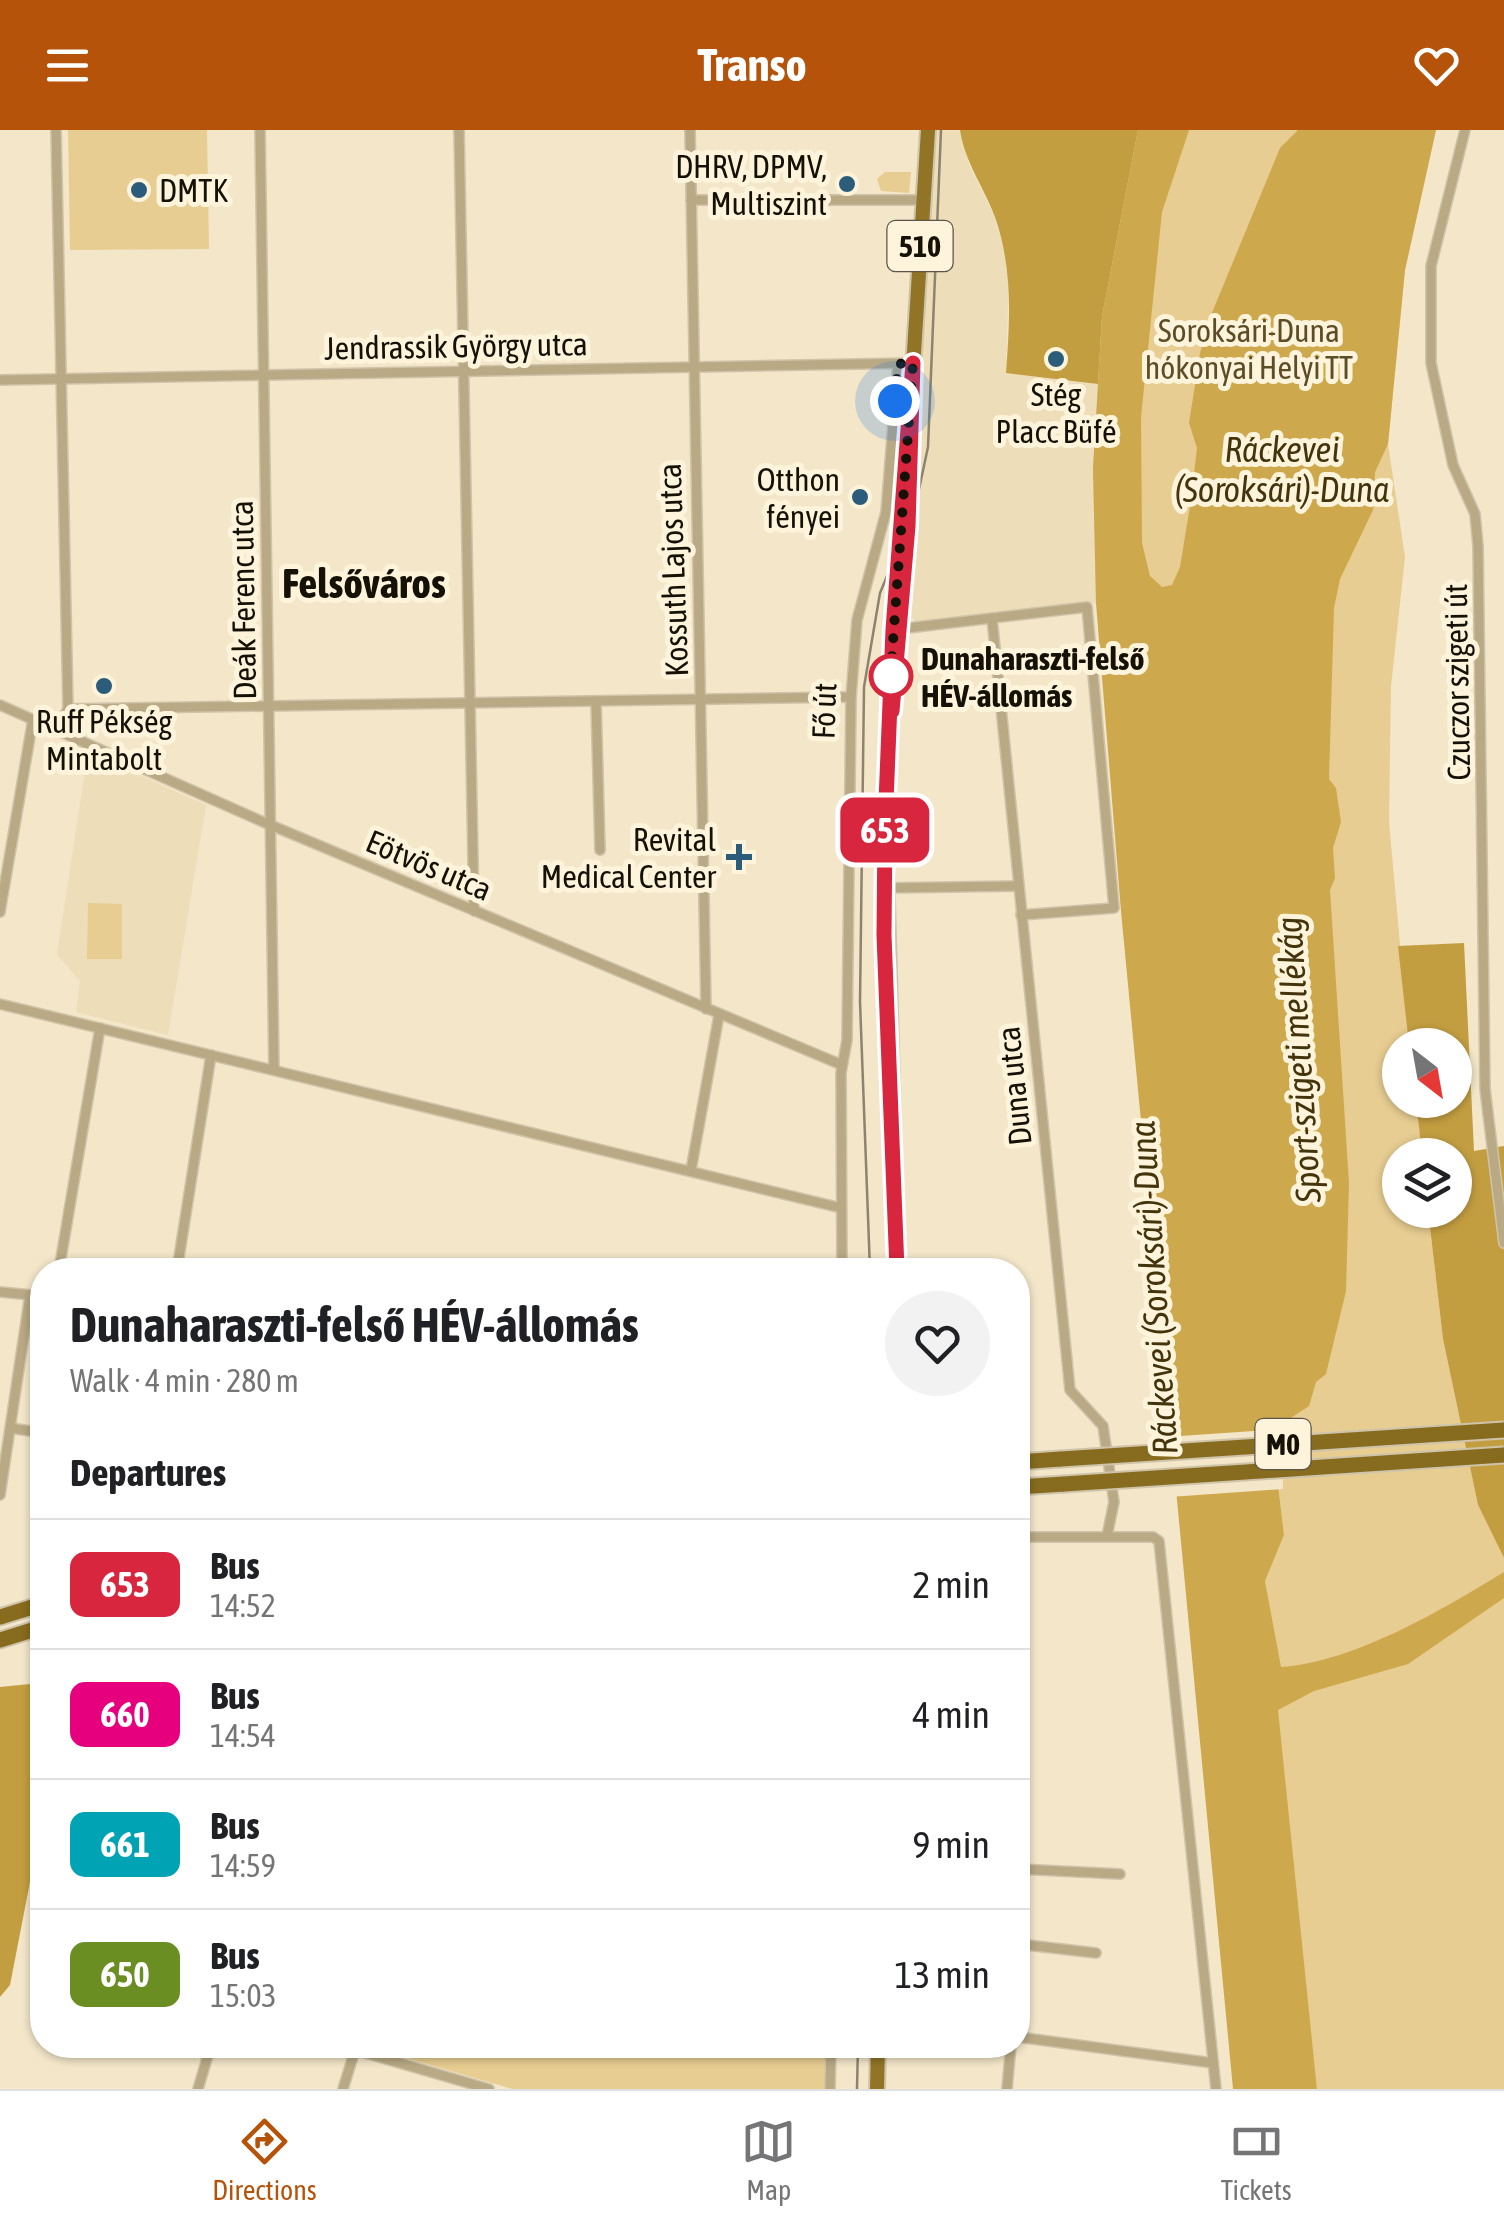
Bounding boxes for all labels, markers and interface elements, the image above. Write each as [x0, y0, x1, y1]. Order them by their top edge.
icon: menu [40, 38, 95, 93]
icon: heart [1409, 38, 1464, 93]
text: Transo [697, 39, 807, 91]
place label: DHRV, DPMV, Multiszint [675, 148, 827, 222]
place label: DMTK [159, 172, 228, 209]
marker: DHRV, DPMV, Multiszint [836, 173, 858, 195]
marker: DMTK [128, 179, 150, 201]
road number: 510 [888, 221, 952, 271]
park label: Soroksári-Duna hókonyai Helyi TT [1145, 312, 1353, 386]
street label: Jendrassik György utca [324, 325, 588, 367]
marker: Stég Placc Büfé [1045, 348, 1067, 370]
your location [870, 376, 920, 426]
place label: Stég Placc Büfé [995, 376, 1117, 450]
water label: Ráckevei (Soroksári)-Duna [1175, 429, 1389, 509]
place label: Otthon fényei [757, 461, 840, 535]
street label: Kossuth Lajos utca [651, 463, 695, 677]
marker: Otthon fényei [849, 486, 871, 508]
street label: Deák Ferenc utca [223, 500, 263, 700]
district label: Felsőváros [282, 559, 446, 607]
street label: Czuczor szigeti út [1437, 583, 1477, 781]
place label: Dunaharaszti-felső HÉV-állomás [921, 640, 1144, 714]
marker: Dunaharaszti-felső HÉV-állomás [870, 655, 912, 697]
marker: Ruff Pékség Mintabolt [93, 675, 115, 697]
street label: Fő út [805, 682, 843, 740]
place label: Ruff Pékség Mintabolt [36, 703, 173, 777]
line badge: 653 [828, 798, 942, 862]
text: 653 [860, 810, 910, 850]
place label: Revital Medical Center [541, 821, 717, 895]
street label: Eötvös utca [361, 822, 497, 908]
marker: Revital Medical Center [726, 844, 752, 870]
water label: Sport-szigeti mellékág [1268, 916, 1328, 1205]
street label: Duna utca [989, 1025, 1039, 1147]
north arrow [1382, 1028, 1472, 1118]
map controls [1382, 1028, 1472, 1228]
water label: Ráckevei (Soroksári)-Duna [1121, 1120, 1185, 1456]
button: layers [1382, 1138, 1472, 1228]
button: heart [885, 1291, 990, 1396]
text: Dunaharaszti-felső HÉV-állomás [70, 1297, 639, 1352]
text: Walk · 4 min · 280 m [70, 1362, 299, 1399]
road number: M0 [1256, 1419, 1310, 1469]
text: Departures [70, 1451, 226, 1494]
text: Bus [210, 1544, 260, 1587]
text: 2 min [912, 1563, 990, 1606]
text: 653 [100, 1564, 150, 1604]
text: 14:52 [210, 1587, 276, 1624]
text: Bus [210, 1674, 260, 1717]
text: 4 min [912, 1693, 990, 1736]
text: 660 [100, 1694, 150, 1734]
text: 14:54 [210, 1717, 276, 1754]
text: Bus [210, 1804, 260, 1847]
text: 9 min [912, 1823, 990, 1866]
text: 661 [100, 1824, 150, 1864]
text: 14:59 [210, 1847, 276, 1884]
text: Bus [210, 1934, 260, 1977]
text: 13 min [895, 1953, 990, 1996]
text: 650 [100, 1954, 150, 1994]
text: 15:03 [210, 1977, 277, 2014]
tab: Directions [212, 2114, 317, 2206]
tab: Map [741, 2114, 796, 2206]
tab: Tickets [1221, 2114, 1292, 2206]

